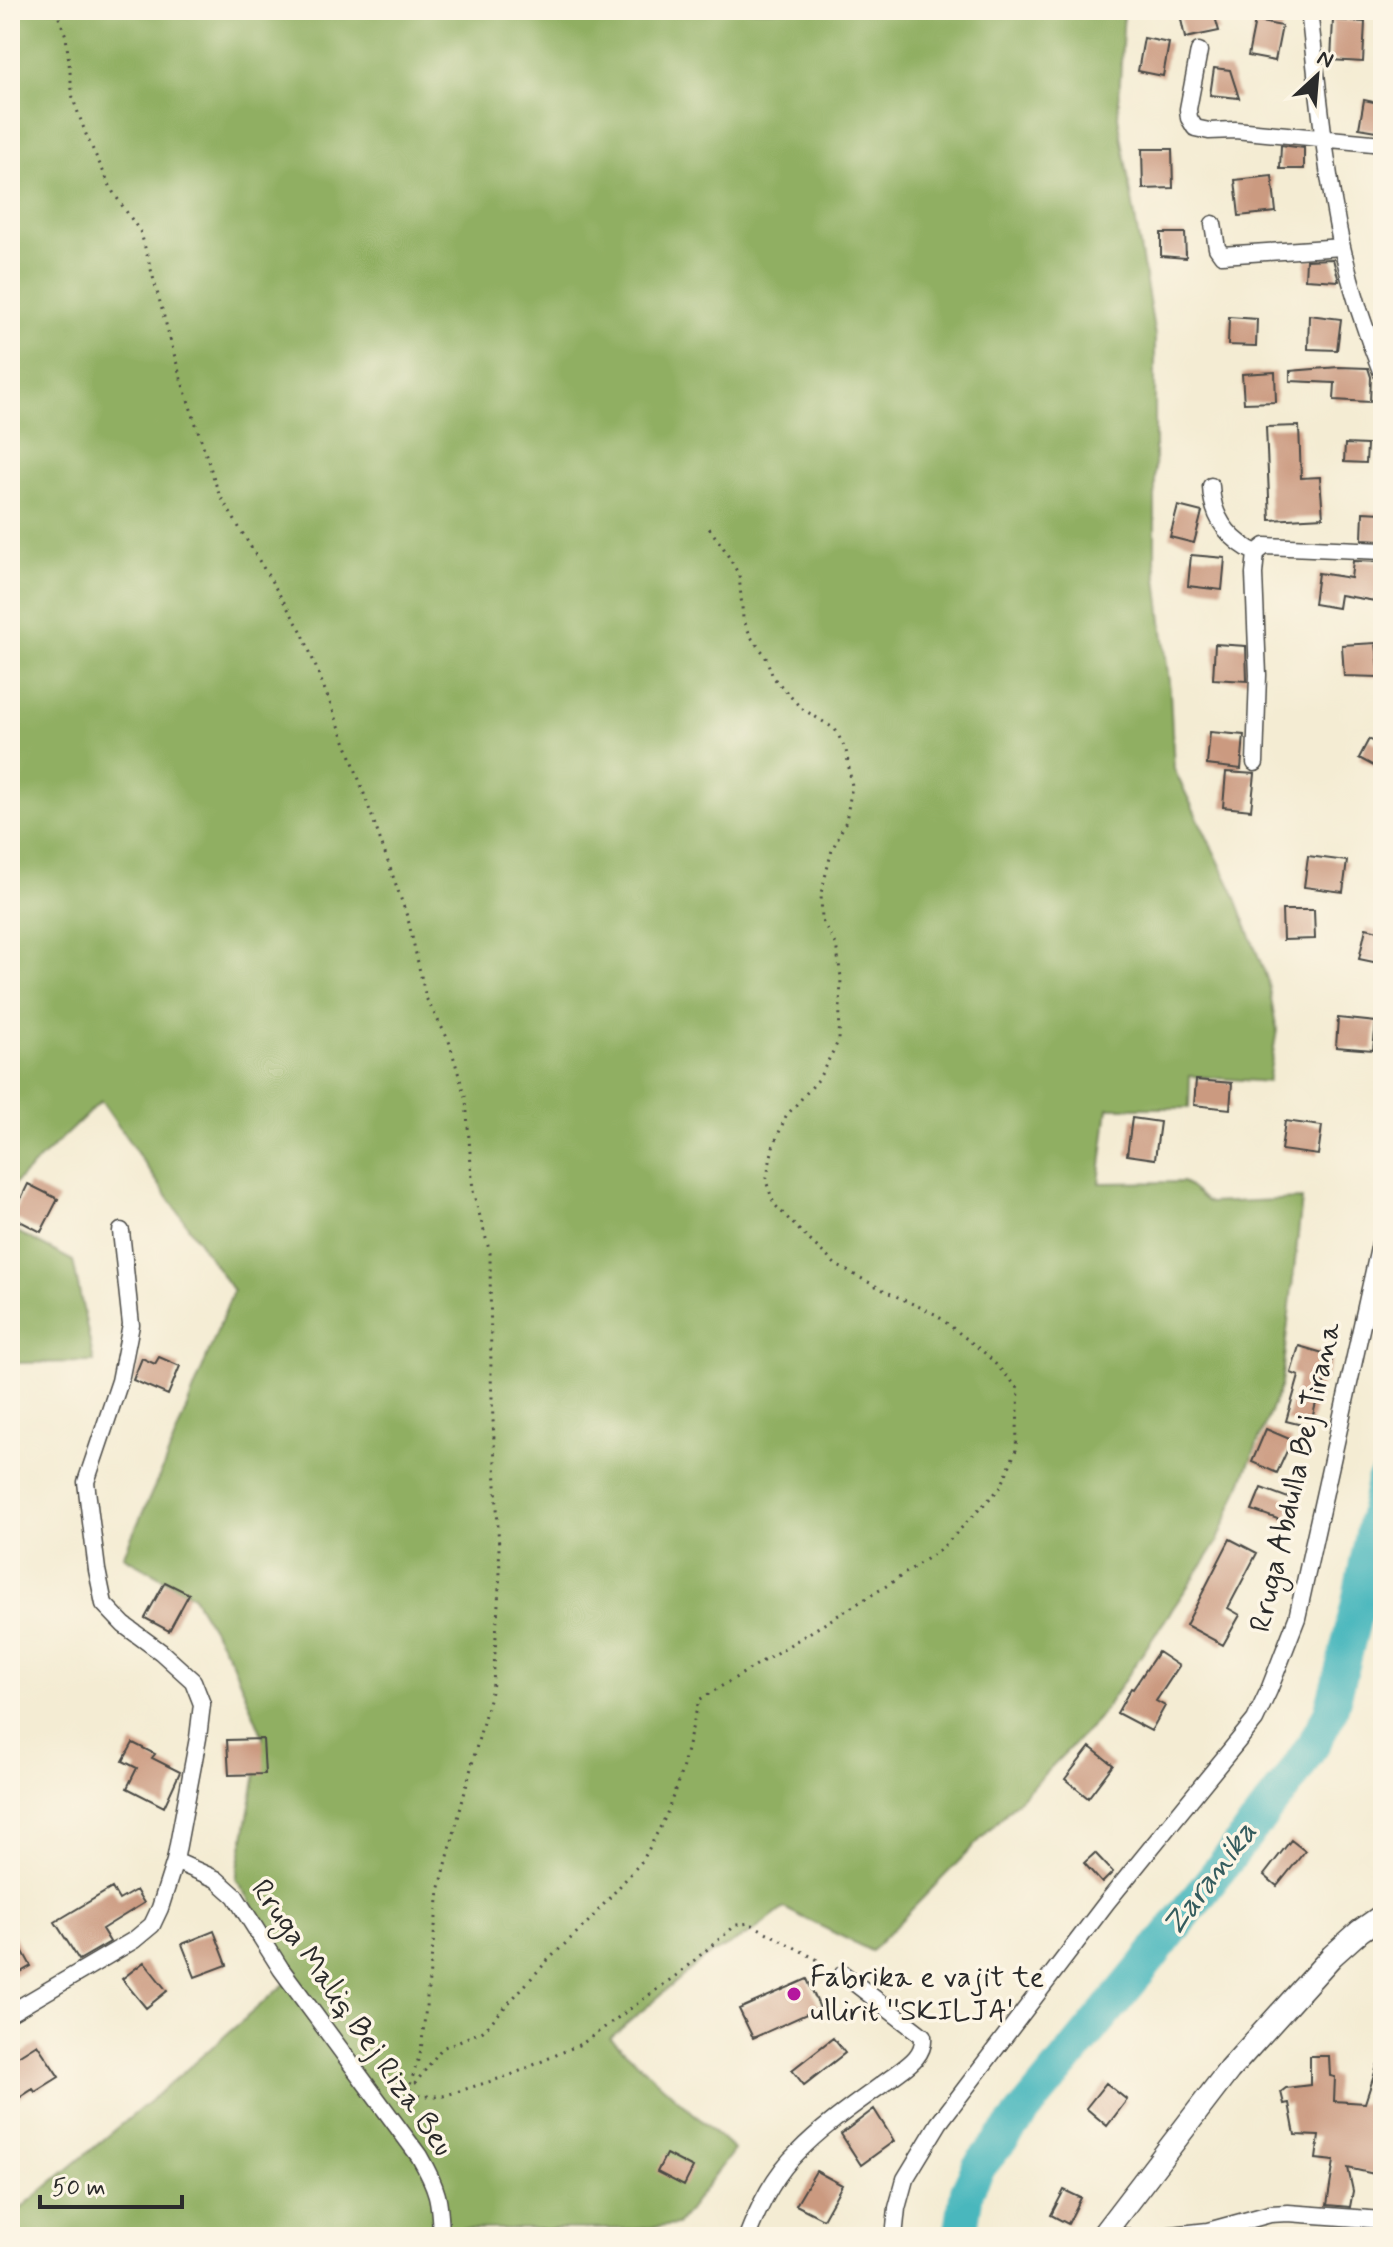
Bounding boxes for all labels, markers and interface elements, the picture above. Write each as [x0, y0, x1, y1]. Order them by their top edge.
north arrow [1277, 36, 1357, 116]
text: N [1312, 44, 1338, 76]
street label: Rruga Abdulla Bej Tirana [1241, 1317, 1353, 1636]
water label: Zaranika [1153, 1813, 1267, 1945]
street label: Rruga Maliq Bej Riza Beu [240, 1872, 462, 2165]
place label: Fabrika e vajit te ullirit ''SKILJA' [810, 1958, 1044, 2031]
marker: Fabrika e vajit te ullirit ''SKILJA' [785, 1985, 803, 2003]
scale bar [40, 2159, 182, 2209]
text: 50 m [52, 2173, 106, 2204]

